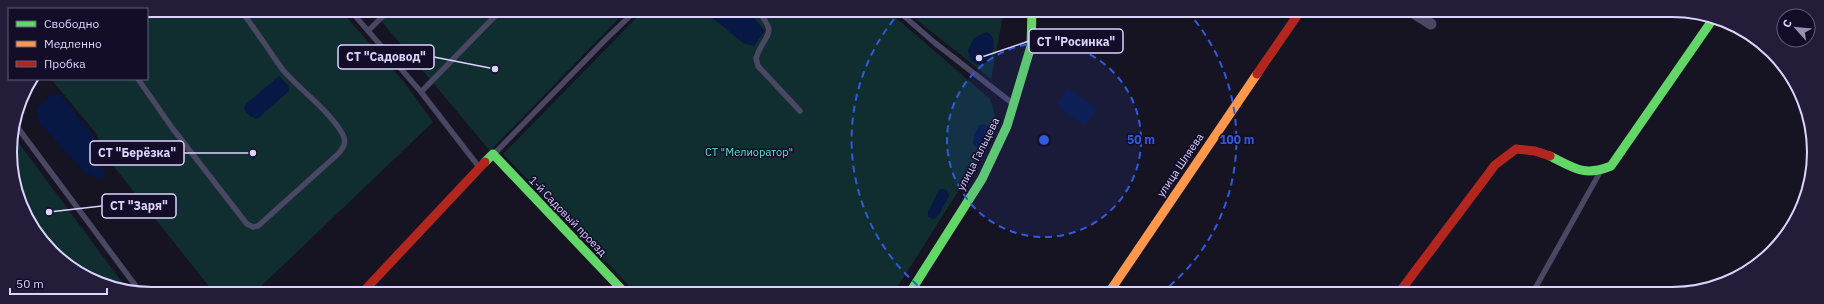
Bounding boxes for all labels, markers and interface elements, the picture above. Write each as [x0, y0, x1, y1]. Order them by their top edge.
legend [8, 8, 148, 80]
north arrow [1776, 8, 1816, 48]
text: Свободно [44, 16, 100, 31]
text: С [1779, 17, 1795, 30]
callout: СТ "Росинка" [1029, 29, 1123, 53]
text: СТ "Росинка" [1037, 34, 1115, 49]
text: Медленно [44, 36, 102, 51]
callout: СТ "Садовод" [338, 45, 434, 69]
text: СТ "Садовод" [346, 49, 426, 64]
text: Пробка [44, 56, 86, 71]
street label: улица Гальцева [954, 115, 1002, 193]
street label: улица Шляева [1154, 130, 1206, 199]
text: 50 m [1127, 132, 1155, 147]
text: 100 m [1219, 132, 1255, 147]
centre of rings [1037, 133, 1051, 147]
callout: СТ "Берёзка" [90, 141, 184, 165]
text: СТ "Берёзка" [98, 145, 176, 160]
park label: СТ "Мелиоратор" [705, 145, 793, 159]
street label: 1-й Садовый проезд [526, 173, 610, 259]
callout: СТ "Заря" [102, 194, 176, 218]
text: СТ "Заря" [110, 198, 168, 213]
scale bar [10, 270, 107, 296]
text: 50 m [16, 276, 44, 291]

